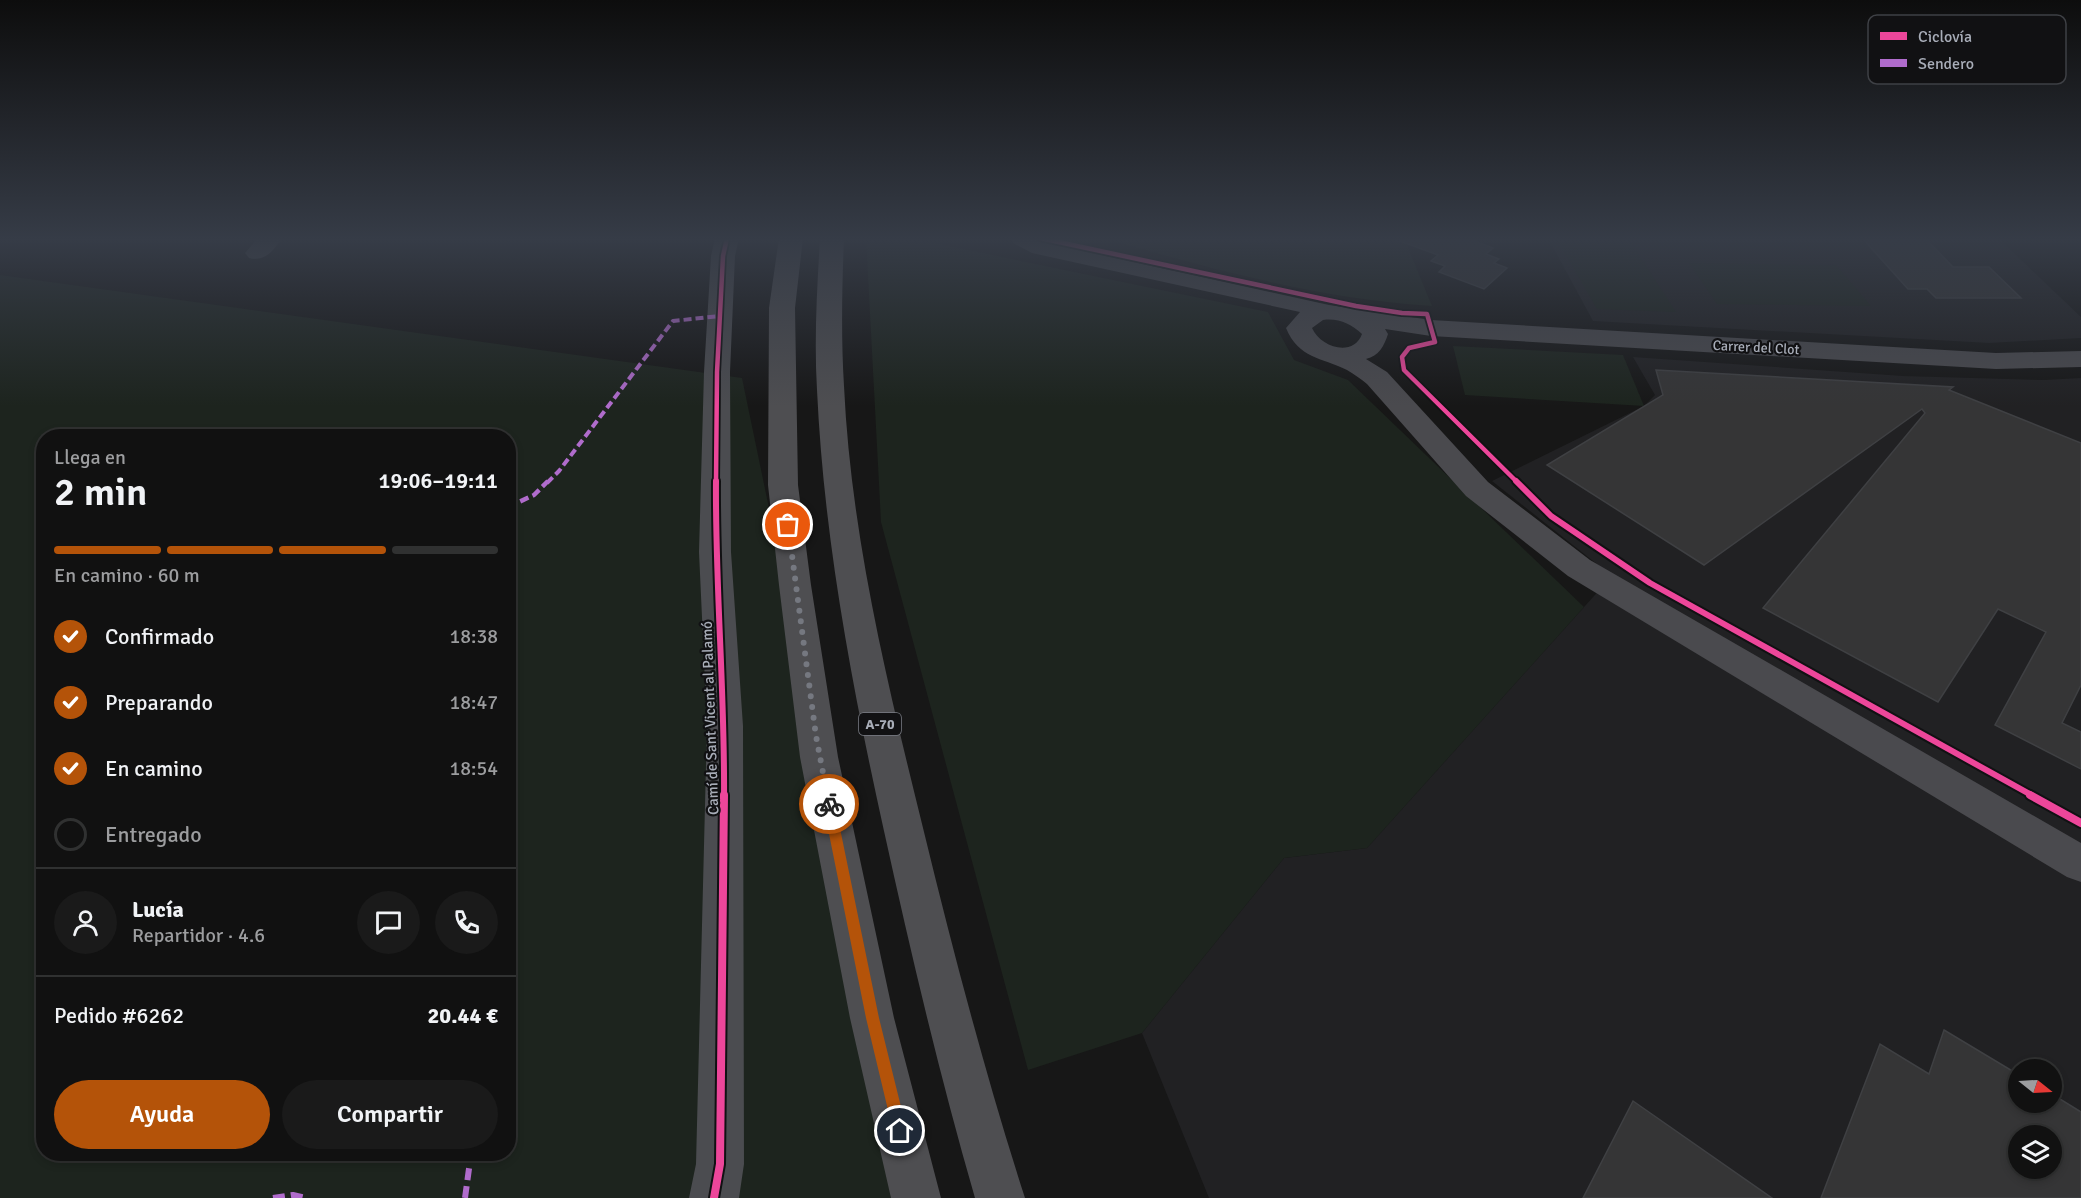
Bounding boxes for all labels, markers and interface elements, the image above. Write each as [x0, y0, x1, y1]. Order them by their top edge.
legend [1868, 15, 2066, 84]
text: Ciclovía [1918, 27, 1972, 47]
text: Sendero [1918, 54, 1974, 74]
street label: Carrer del Clot [1712, 337, 1800, 358]
text: Llega en [54, 445, 126, 470]
text: 19:06–19:11 [379, 467, 498, 494]
text: 2 min [54, 468, 147, 516]
pin [762, 499, 813, 550]
icon: bag [771, 508, 804, 541]
text: En camino · 60 m [54, 563, 200, 588]
icon: check [54, 620, 87, 653]
street label: Camí de Sant Vicent al Palamó [698, 621, 722, 815]
text: Confirmado [105, 623, 214, 650]
text: 18:38 [449, 624, 498, 649]
icon: check [54, 686, 87, 719]
text: Preparando [105, 689, 213, 716]
text: 18:47 [449, 690, 498, 715]
road number: A-70 [859, 713, 901, 735]
icon: check [54, 752, 87, 785]
text: En camino [105, 755, 203, 782]
text: 18:54 [449, 756, 498, 781]
courier [799, 774, 859, 834]
icon: bike [813, 788, 846, 821]
text: Entregado [105, 821, 202, 848]
button: person [54, 891, 117, 954]
button: chat [357, 891, 420, 954]
button: phone [435, 891, 498, 954]
text: Lucía [132, 896, 184, 923]
text: Repartidor · 4.6 [132, 923, 265, 948]
text: Pedido #6262 [54, 1002, 184, 1029]
text: 20.44 € [427, 1002, 498, 1029]
north arrow [2008, 1059, 2062, 1113]
map controls [2008, 1059, 2062, 1179]
button: Ayuda [54, 1080, 270, 1149]
button: Compartir [282, 1080, 498, 1149]
pin [874, 1105, 925, 1156]
icon: home [883, 1114, 916, 1147]
button: layers [2008, 1125, 2062, 1179]

